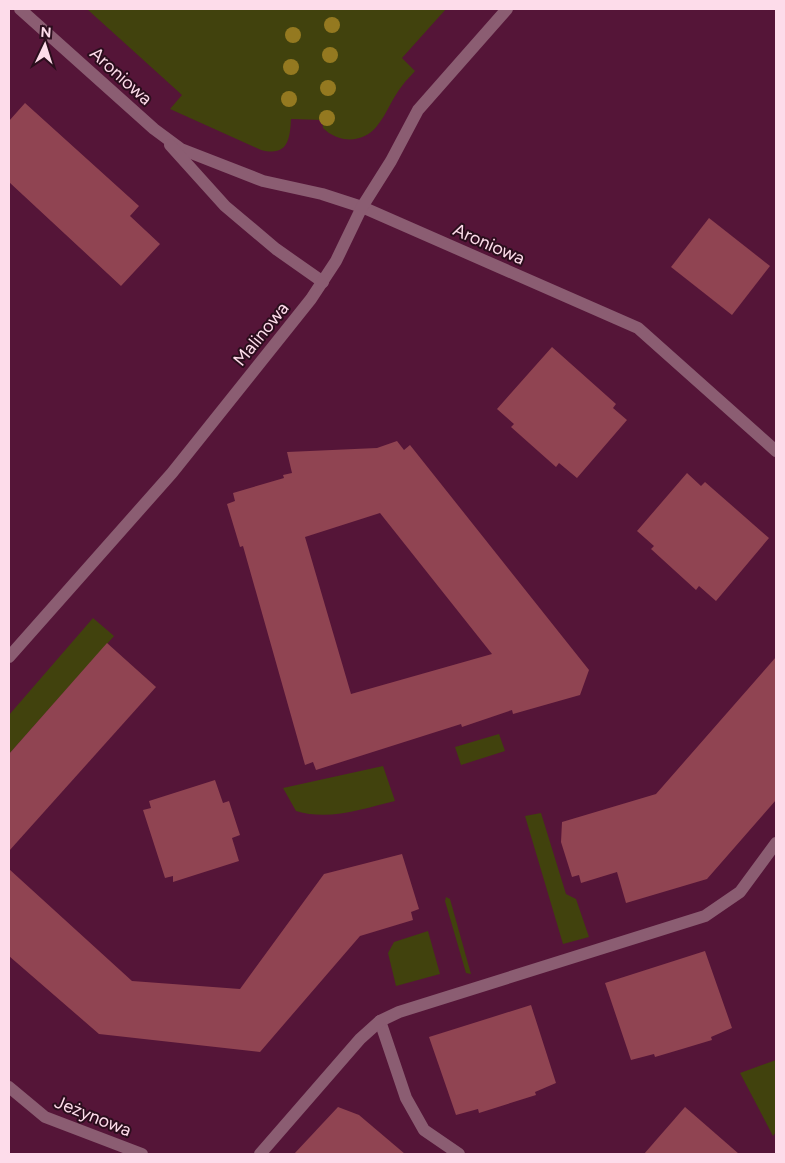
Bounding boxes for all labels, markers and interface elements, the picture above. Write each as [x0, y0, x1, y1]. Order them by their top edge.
north arrow [20, 20, 70, 70]
text: N [40, 24, 52, 41]
street label: Aroniowa [85, 42, 157, 110]
street label: Aroniowa [450, 218, 528, 270]
street label: Malinowa [229, 298, 293, 370]
street label: Jeżynowa [51, 1091, 135, 1141]

